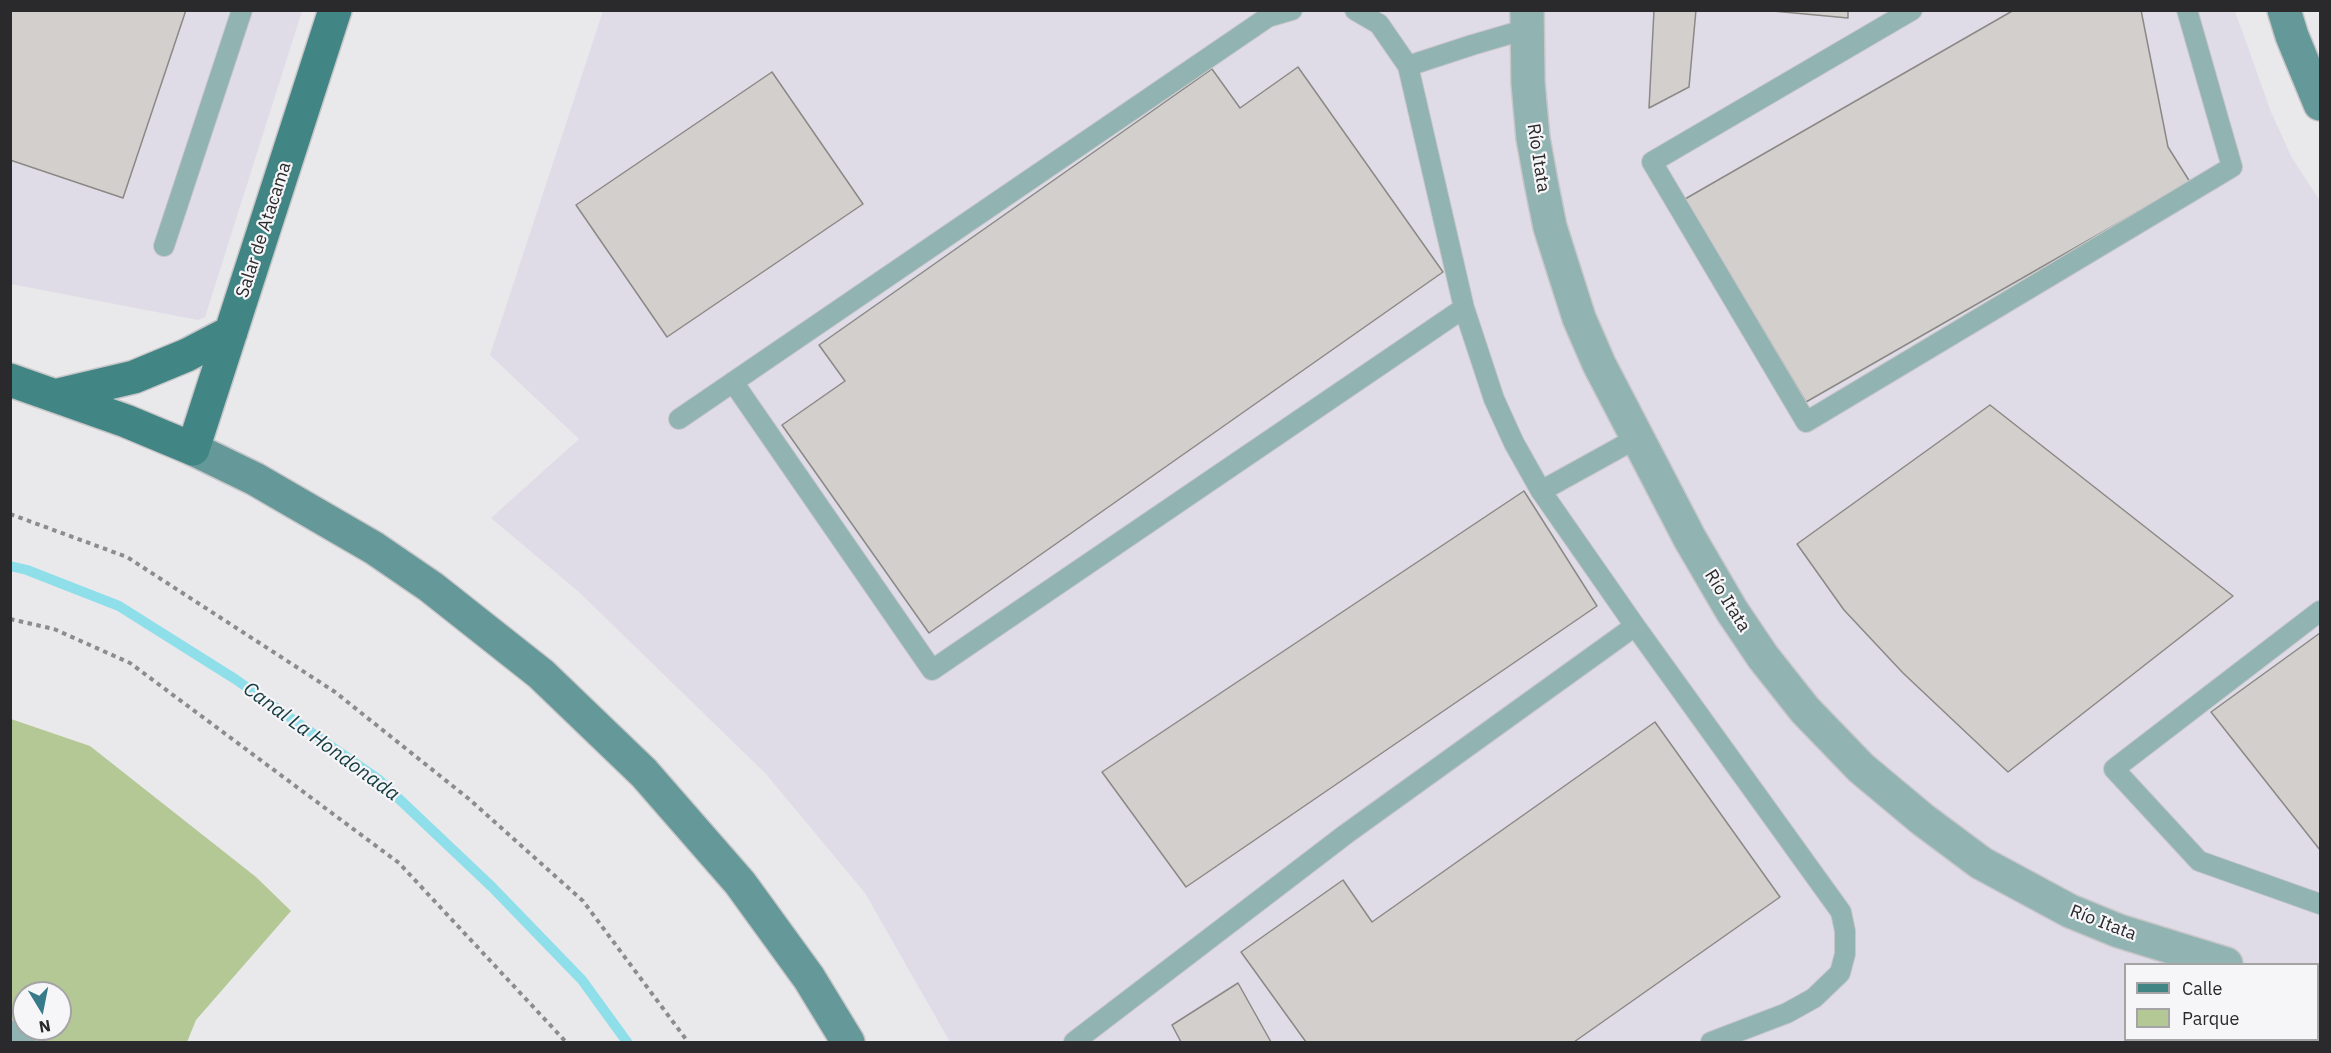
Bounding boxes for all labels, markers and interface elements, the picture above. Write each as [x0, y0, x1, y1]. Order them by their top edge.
street label: Río Itata [1522, 122, 1554, 194]
street label: Salar de Atacama [232, 159, 296, 301]
street label: Río Itata [1699, 566, 1755, 636]
water label: Canal La Hondonada [238, 677, 404, 807]
street label: Río Itata [2067, 900, 2139, 946]
legend [2124, 963, 2319, 1041]
text: Calle [2182, 977, 2222, 1000]
north arrow [12, 981, 72, 1041]
text: Parque [2182, 1007, 2239, 1030]
text: N [37, 1016, 52, 1038]

